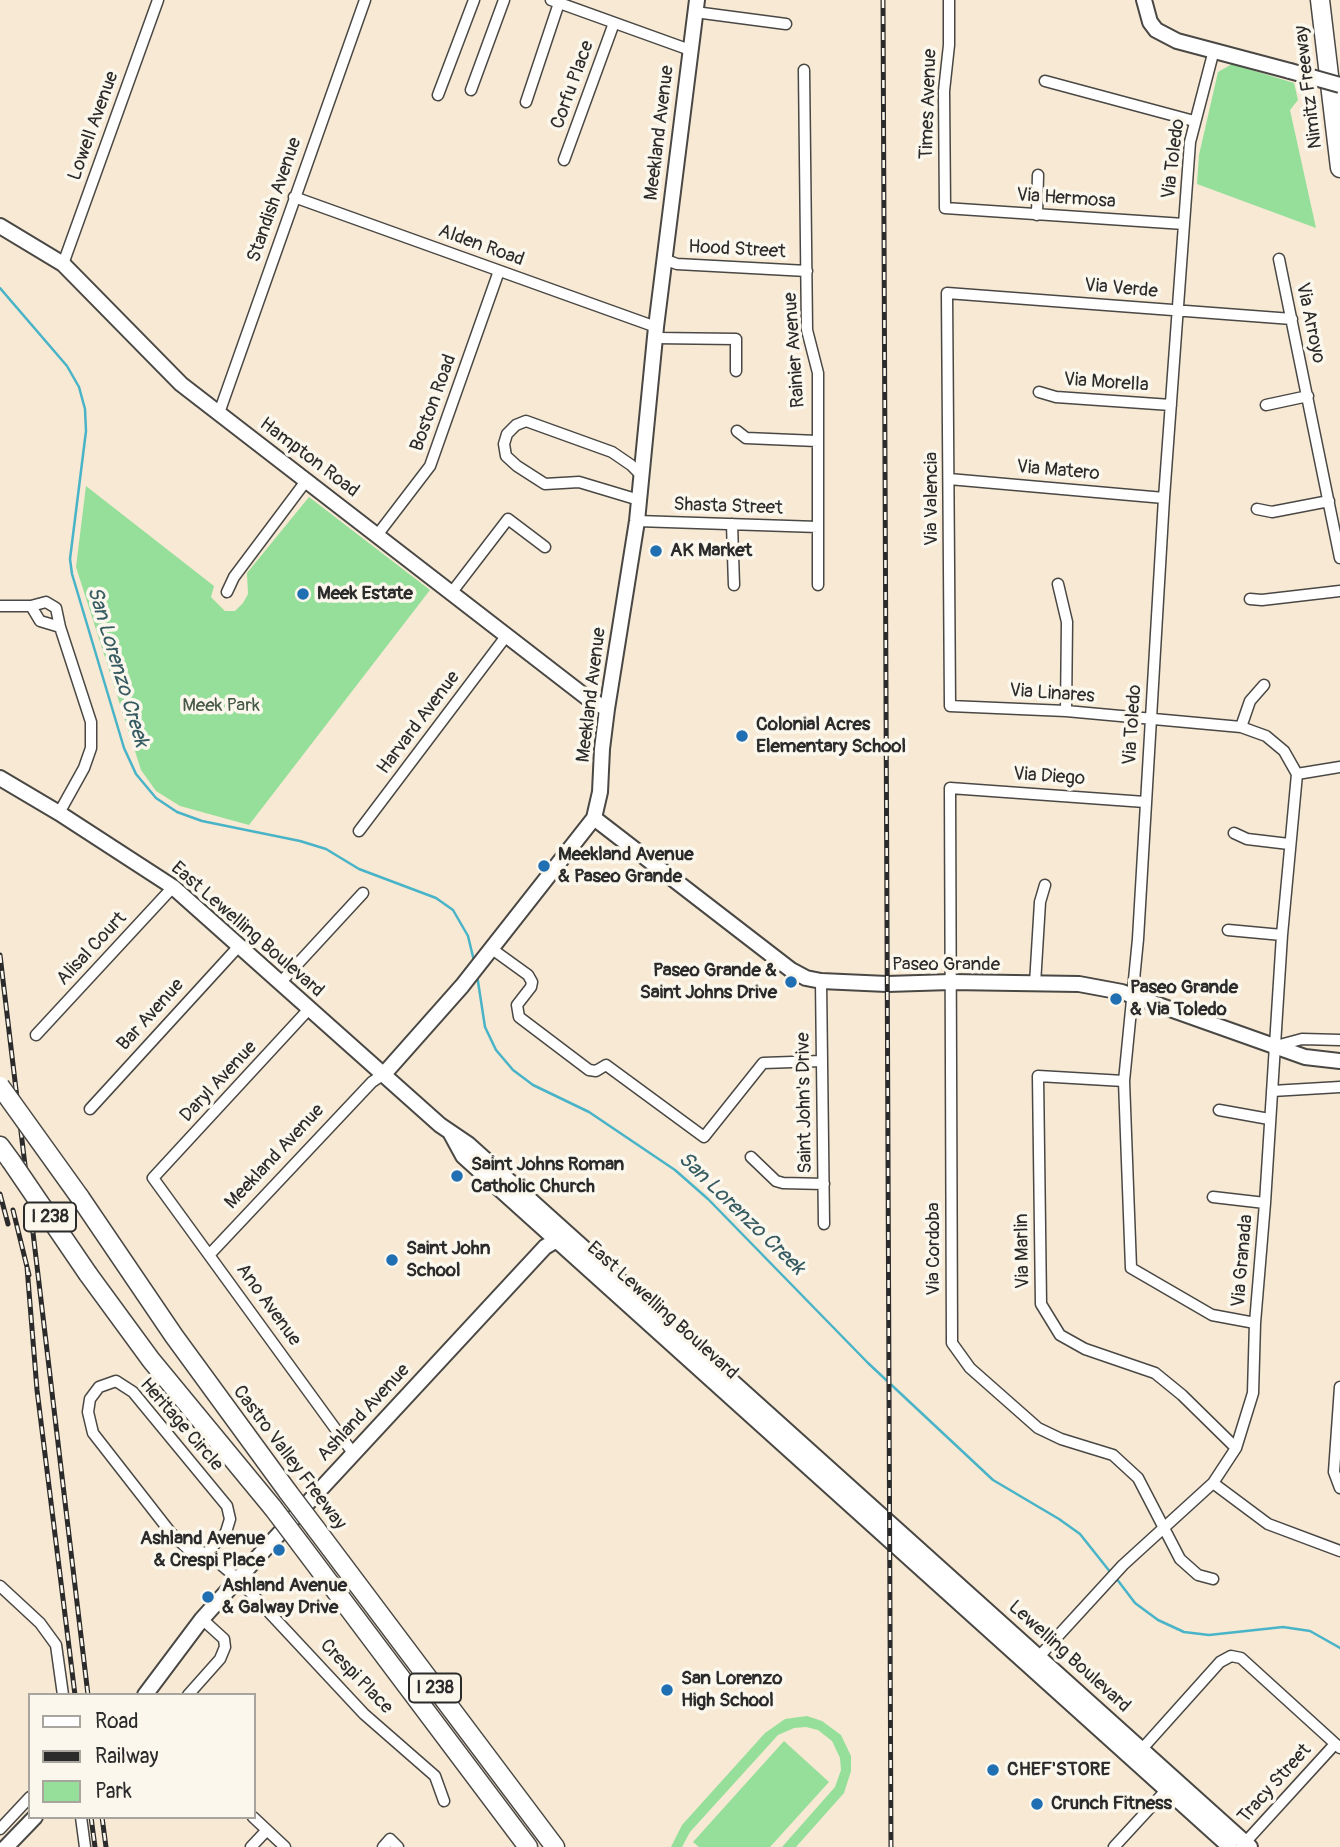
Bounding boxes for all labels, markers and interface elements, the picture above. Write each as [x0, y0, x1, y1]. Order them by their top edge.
street label: Nimitz Freeway [1290, 24, 1328, 150]
street label: Corfu Place [547, 38, 599, 132]
street label: Times Avenue [916, 48, 942, 160]
street label: Meekland Avenue [640, 64, 680, 202]
street label: Lowell Avenue [64, 68, 124, 184]
street label: Via Toledo [1158, 118, 1190, 200]
street label: Standish Avenue [243, 135, 307, 265]
street label: Via Hermosa [1016, 184, 1116, 214]
street label: Alden Road [435, 220, 527, 272]
street label: Hood Street [688, 236, 786, 264]
street label: Via Verde [1083, 274, 1159, 304]
street label: Via Arroyo [1290, 281, 1330, 365]
street label: Rainier Avenue [780, 291, 810, 409]
street label: Boston Road [406, 351, 462, 455]
street label: Via Morella [1063, 369, 1149, 397]
street label: Hampton Road [255, 413, 363, 503]
street label: Via Valencia [921, 452, 943, 546]
street label: Via Matero [1016, 456, 1100, 486]
street label: Shasta Street [673, 494, 783, 520]
place label: AK Market [670, 540, 752, 562]
marker: AK Market [648, 543, 664, 559]
place label: Meek Estate [317, 583, 413, 605]
water label: San Lorenzo Creek [81, 584, 153, 750]
marker: Meek Estate [295, 586, 311, 602]
street label: Meekland Avenue [572, 626, 612, 764]
street label: Harvard Avenue [373, 667, 465, 779]
street label: Via Linares [1009, 680, 1095, 708]
street label: Via Toledo [1119, 684, 1147, 766]
park label: Meek Park [182, 695, 260, 717]
place label: Colonial Acres Elementary School [756, 714, 906, 758]
marker: Colonial Acres Elementary School [734, 728, 750, 744]
street label: Via Diego [1012, 763, 1086, 791]
place label: Meekland Avenue & Paseo Grande [558, 844, 694, 888]
street label: East Lewelling Boulevard [166, 857, 328, 1003]
marker: Meekland Avenue & Paseo Grande [536, 858, 552, 874]
street label: Alisal Court [52, 908, 132, 990]
street label: Paseo Grande [892, 954, 1000, 976]
place label: Paseo Grande & Saint Johns Drive [640, 960, 777, 1004]
street label: Bar Avenue [113, 974, 189, 1056]
marker: Paseo Grande & Saint Johns Drive [783, 974, 799, 990]
place label: Paseo Grande & Via Toledo [1130, 977, 1238, 1021]
marker: Paseo Grande & Via Toledo [1108, 991, 1124, 1007]
street label: Saint John's Drive [792, 1032, 818, 1174]
street label: Daryl Avenue [176, 1037, 262, 1127]
street label: Meekland Avenue [220, 1100, 330, 1214]
water label: San Lorenzo Creek [673, 1147, 809, 1281]
place label: Saint Johns Roman Catholic Church [471, 1154, 624, 1198]
marker: Saint Johns Roman Catholic Church [449, 1168, 465, 1184]
road number: I 238 [24, 1202, 76, 1232]
street label: Via Cordoba [923, 1202, 945, 1296]
street label: Via Marlin [1011, 1213, 1035, 1289]
street label: Via Granada [1228, 1214, 1258, 1308]
street label: East Lewelling Boulevard [582, 1237, 742, 1385]
place label: Saint John School [406, 1238, 490, 1282]
marker: Saint John School [384, 1252, 400, 1268]
street label: Ano Avenue [231, 1259, 305, 1351]
street label: Ashland Avenue [313, 1359, 415, 1467]
street label: Heritage Circle [134, 1374, 228, 1476]
street label: Castro Valley Freeway [227, 1381, 351, 1535]
place label: Ashland Avenue & Crespi Place [140, 1528, 265, 1572]
marker: Ashland Avenue & Crespi Place [271, 1542, 287, 1558]
place label: Ashland Avenue & Galway Drive [222, 1575, 347, 1619]
marker: Ashland Avenue & Galway Drive [200, 1589, 216, 1605]
street label: Lewelling Boulevard [1003, 1596, 1135, 1718]
street label: Crespi Place [315, 1635, 397, 1719]
place label: San Lorenzo High School [681, 1668, 782, 1712]
road number: I 238 [409, 1674, 461, 1702]
marker: San Lorenzo High School [659, 1682, 675, 1698]
legend [28, 1693, 256, 1819]
text: Road [95, 1708, 139, 1735]
street label: Tracy Street [1233, 1740, 1317, 1828]
text: Railway [95, 1743, 159, 1770]
place label: CHEF'STORE [1007, 1759, 1110, 1781]
marker: CHEF'STORE [985, 1762, 1001, 1778]
text: Park [95, 1778, 132, 1805]
place label: Crunch Fitness [1051, 1793, 1172, 1815]
marker: Crunch Fitness [1029, 1796, 1045, 1812]

